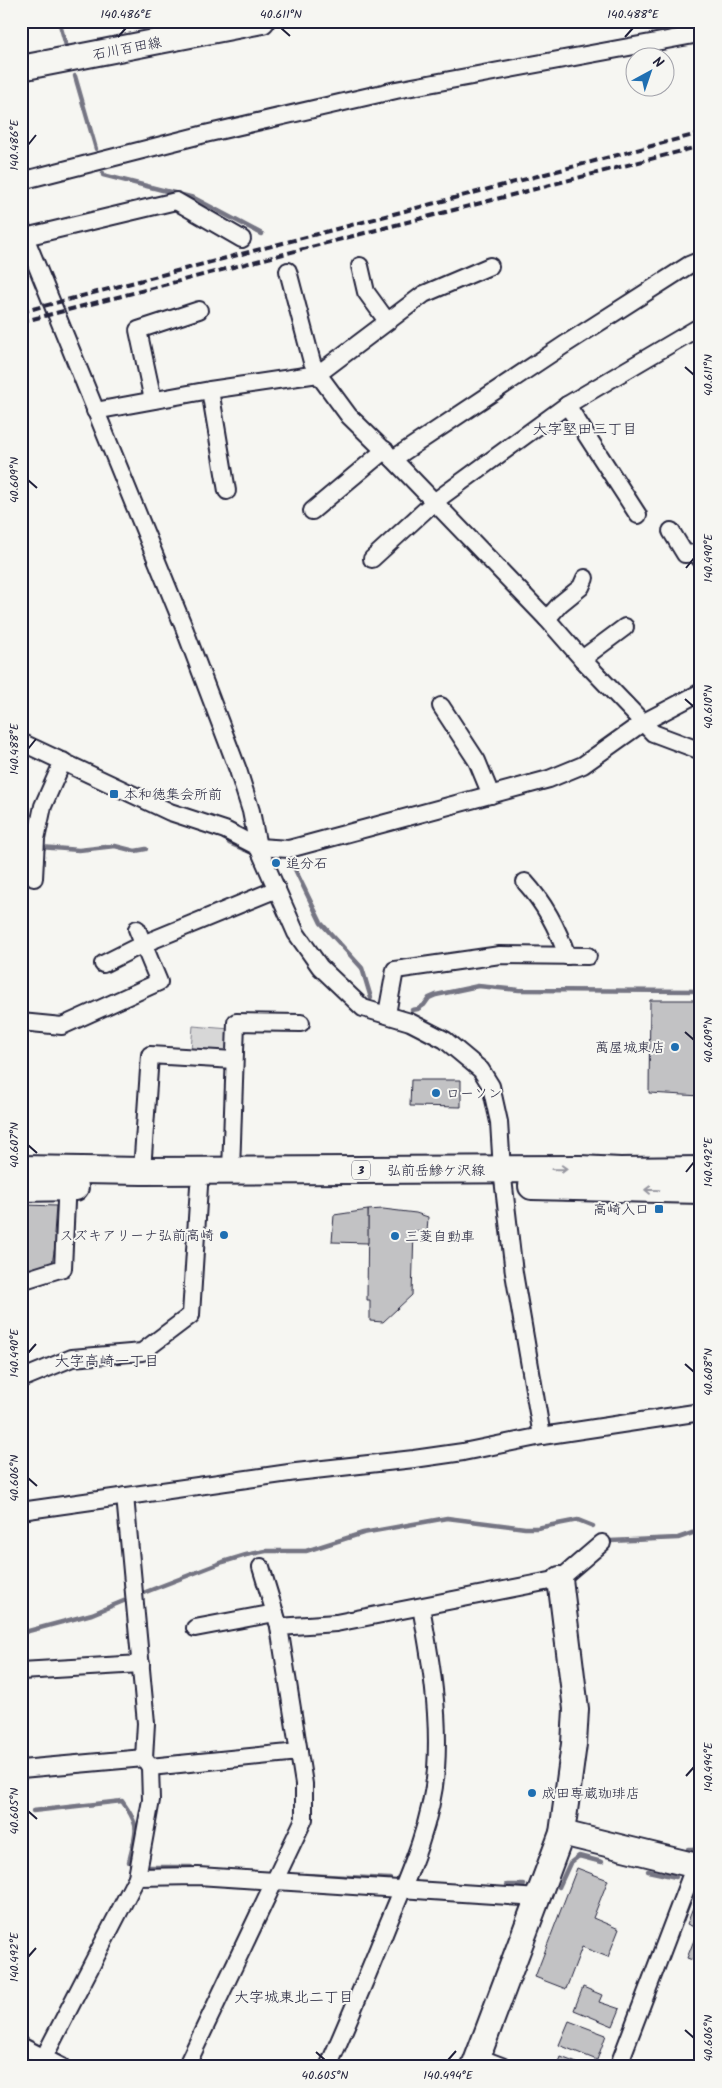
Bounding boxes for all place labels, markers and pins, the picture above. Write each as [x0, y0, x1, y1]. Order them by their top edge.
place label: 本和徳集会所前 [124, 784, 222, 806]
marker: 本和徳集会所前 [108, 788, 120, 800]
place label: 追分石 [286, 853, 328, 875]
marker: 追分石 [270, 857, 282, 869]
place label: 萬屋城東店 [595, 1037, 665, 1059]
marker: 萬屋城東店 [669, 1041, 681, 1053]
place label: ローソン [446, 1083, 502, 1105]
marker: ローソン [430, 1087, 442, 1099]
place label: 高崎入口 [593, 1199, 649, 1221]
marker: 高崎入口 [653, 1203, 665, 1215]
place label: スズキアリーナ弘前高崎 [59, 1225, 214, 1247]
place label: 三菱自動車 [405, 1226, 475, 1248]
marker: スズキアリーナ弘前高崎 [218, 1229, 230, 1241]
marker: 三菱自動車 [389, 1230, 401, 1242]
place label: 成田専蔵珈琲店 [542, 1783, 640, 1805]
marker: 成田専蔵珈琲店 [526, 1787, 538, 1799]

